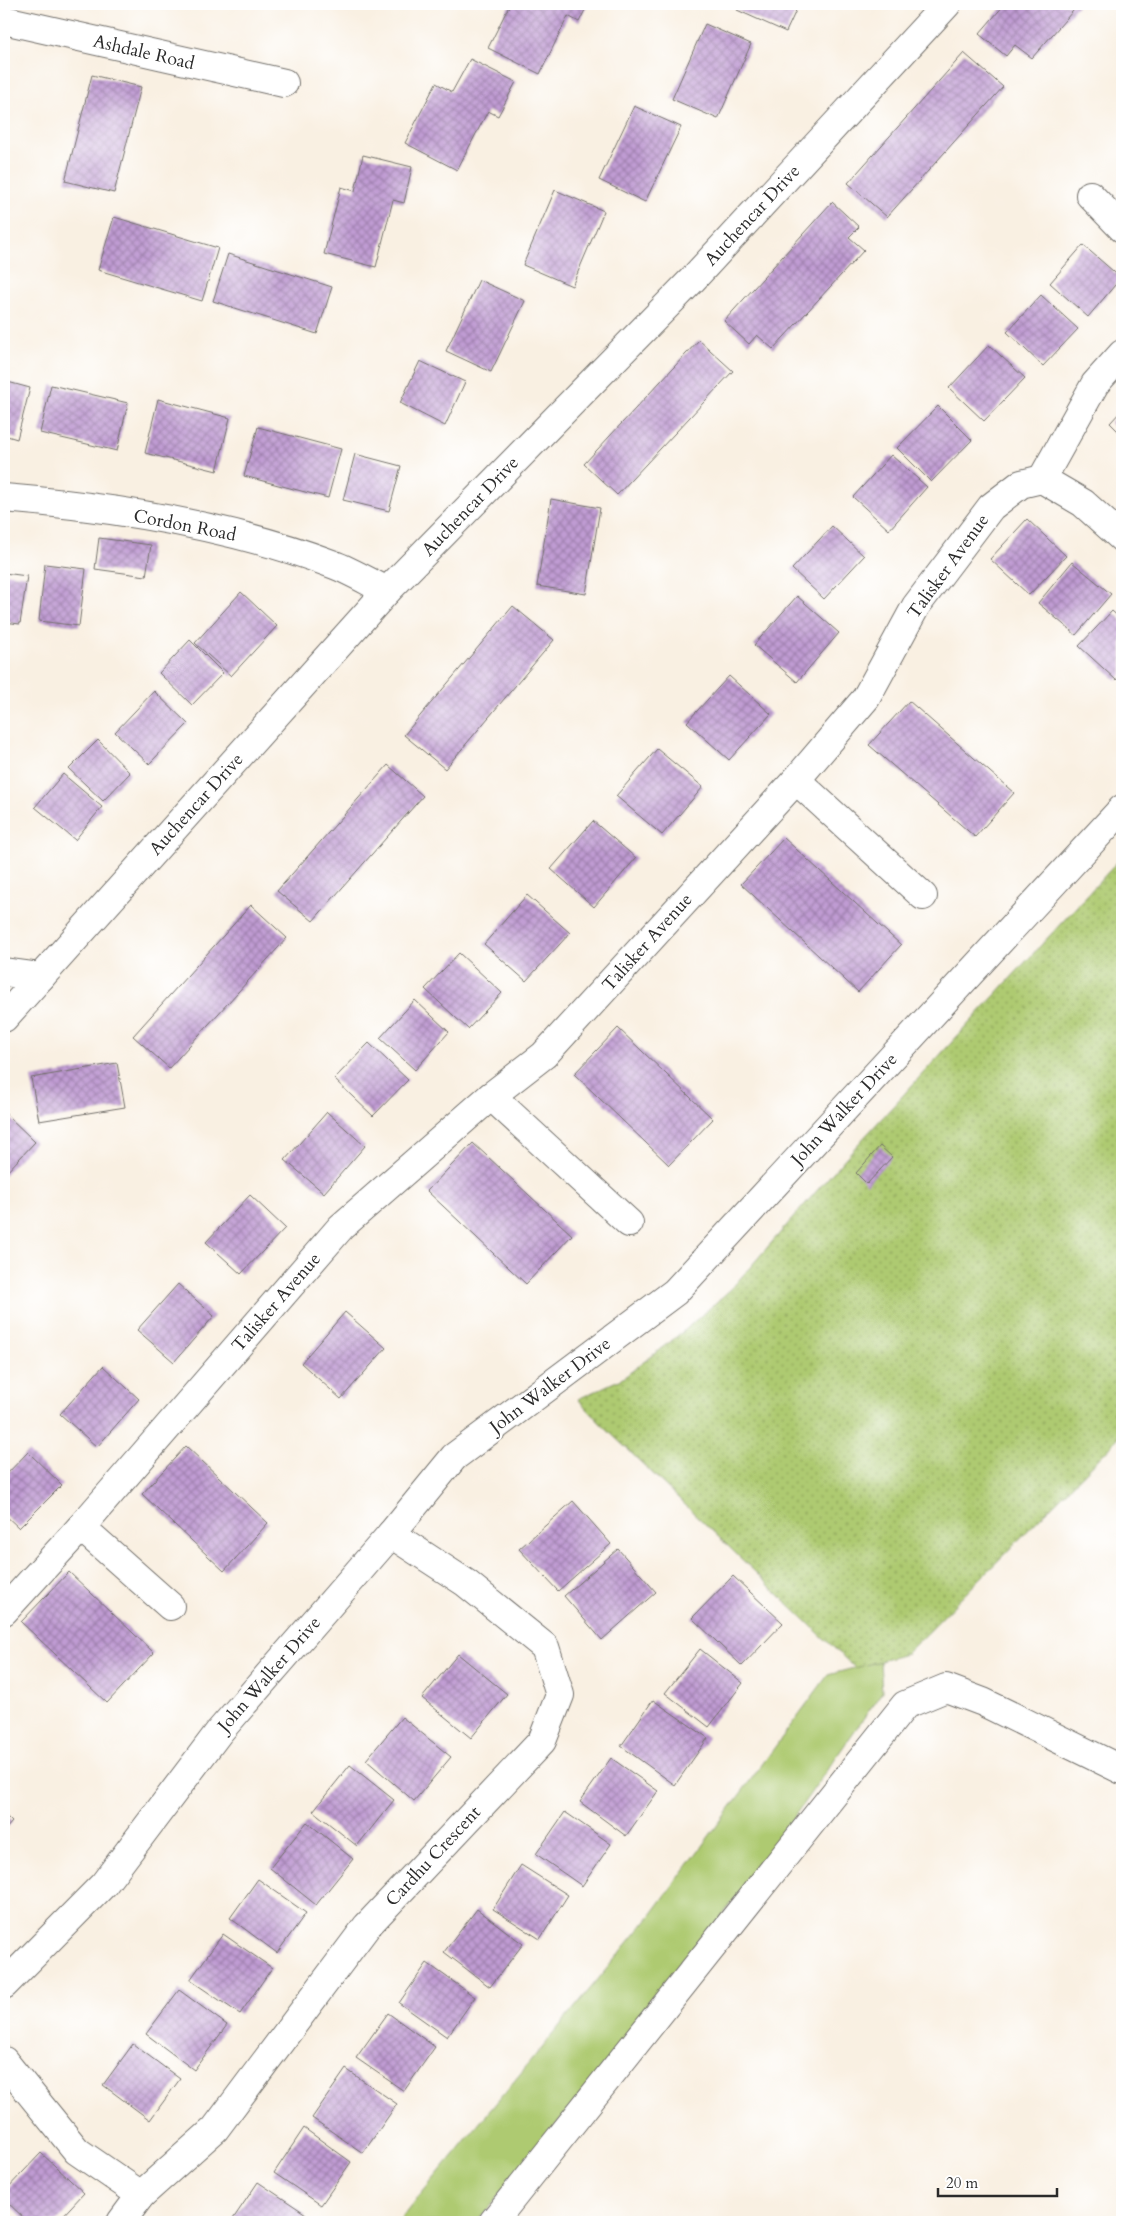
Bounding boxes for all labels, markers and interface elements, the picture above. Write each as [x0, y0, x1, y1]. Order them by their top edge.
street label: Ashdale Road [91, 29, 197, 76]
street label: Auchencar Drive [699, 159, 806, 271]
street label: Auchencar Drive [416, 451, 525, 562]
street label: Cordon Road [131, 503, 239, 548]
street label: Talisker Avenue [902, 509, 995, 624]
street label: Auchencar Drive [144, 748, 249, 861]
street label: Talisker Avenue [597, 888, 698, 997]
street label: John Walker Drive [783, 1048, 903, 1173]
street label: Talisker Avenue [226, 1247, 327, 1357]
street label: John Walker Drive [482, 1332, 616, 1441]
street label: John Walker Drive [210, 1611, 327, 1740]
street label: Cardhu Crescent [380, 1800, 487, 1912]
scale bar [938, 2166, 1057, 2198]
text: 20 m [946, 2173, 978, 2193]

